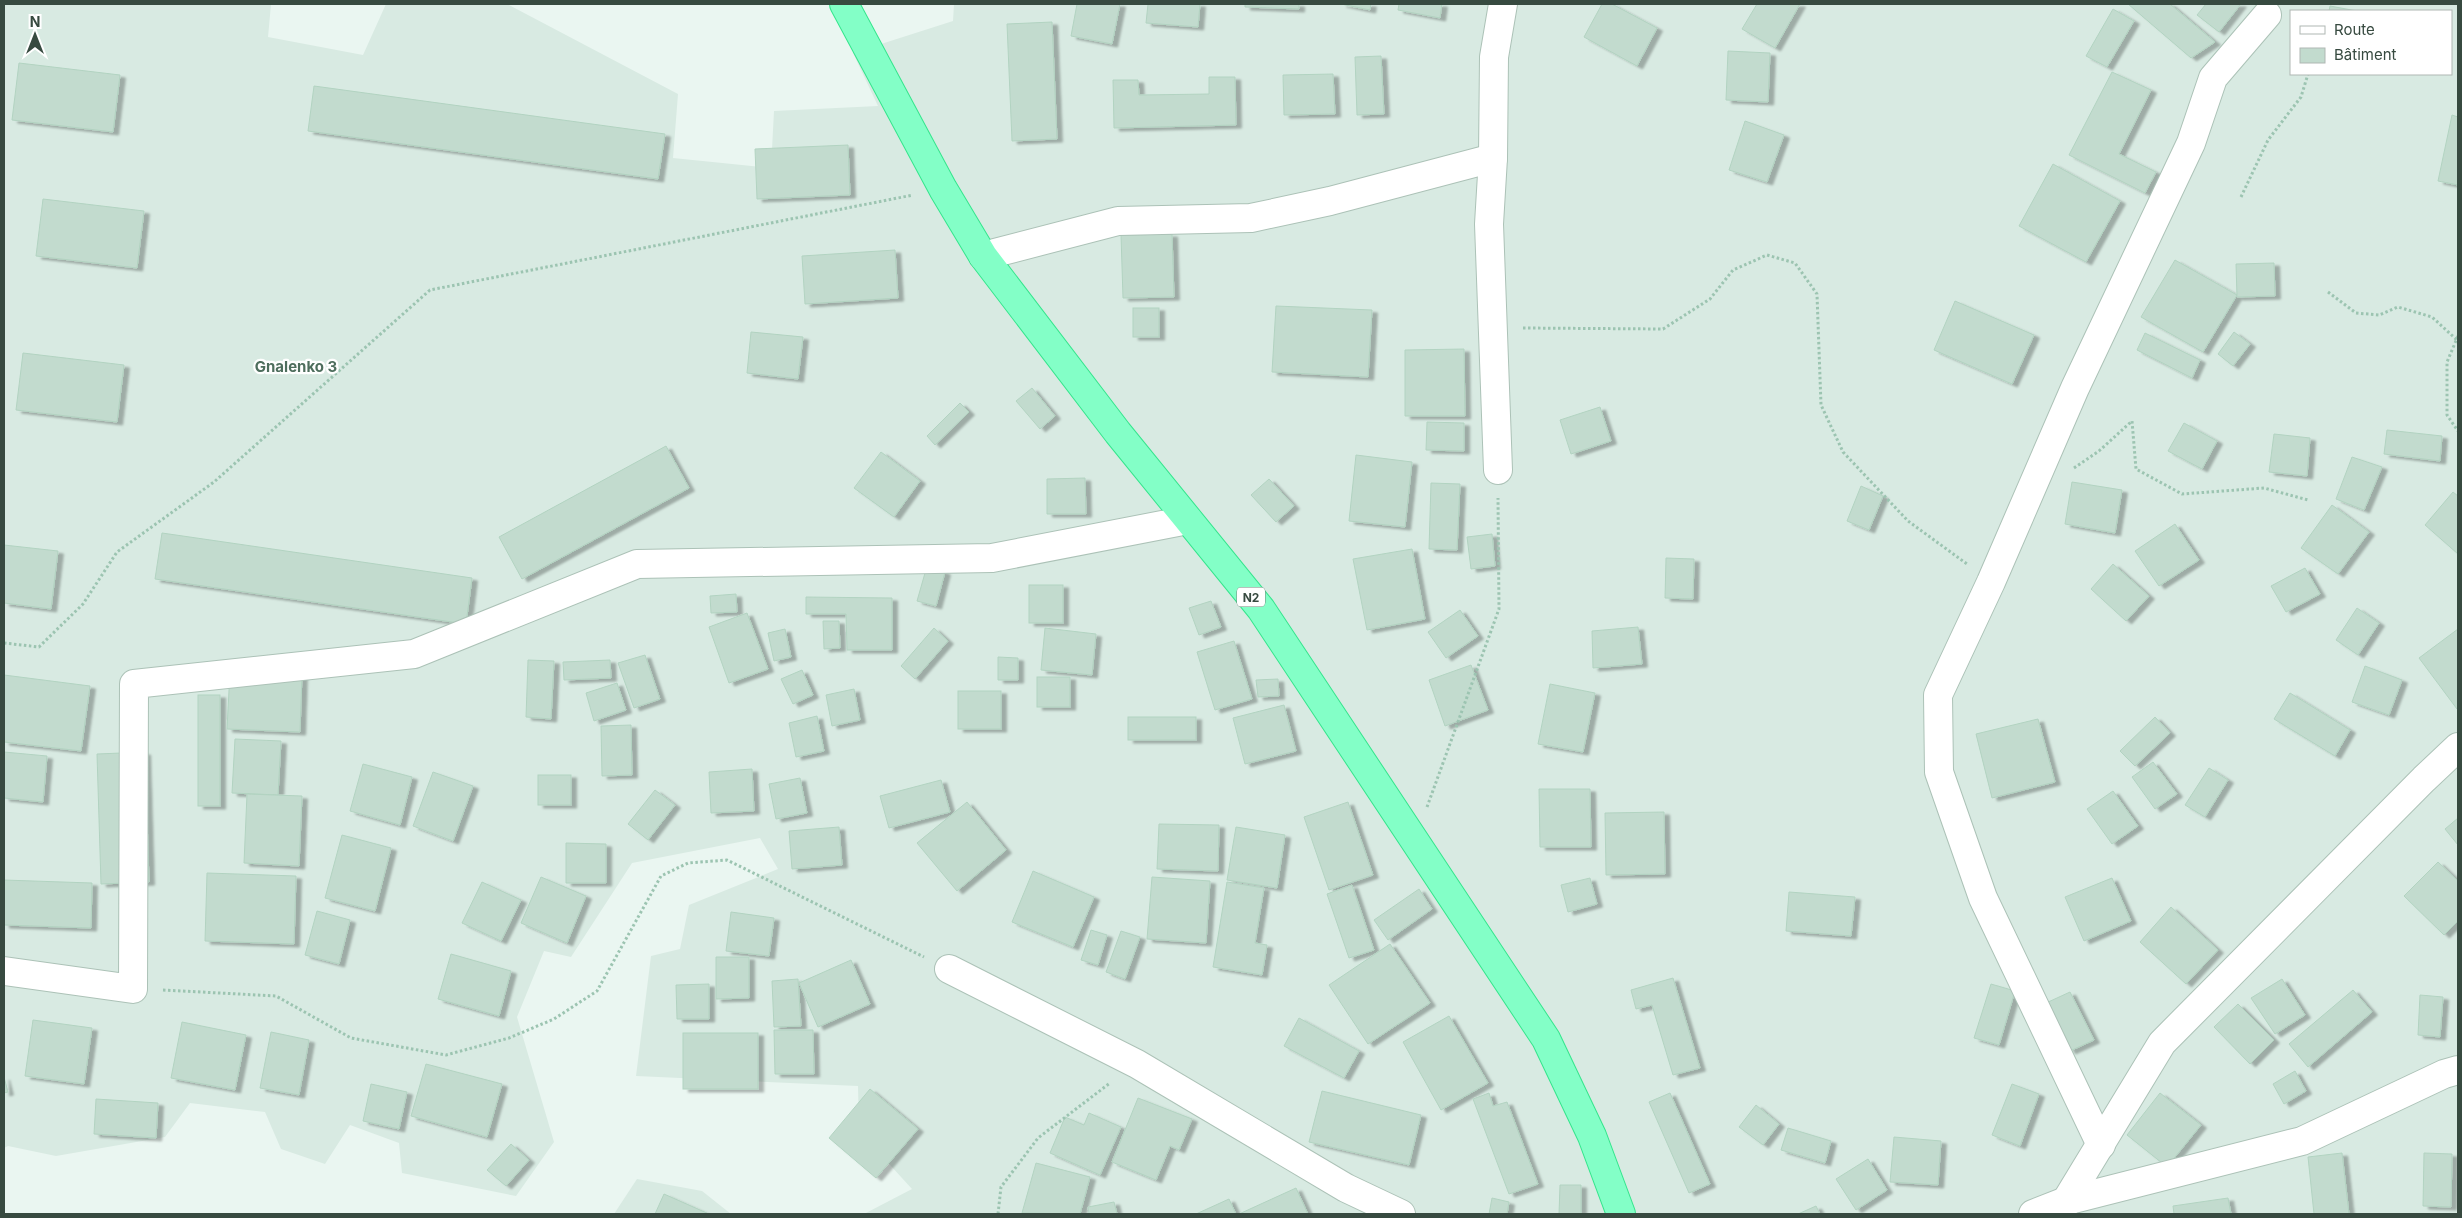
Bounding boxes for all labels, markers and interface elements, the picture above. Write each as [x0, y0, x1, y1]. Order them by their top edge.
north arrow [10, 10, 60, 60]
legend [2290, 10, 2452, 75]
text: N [30, 13, 40, 30]
text: Route [2334, 20, 2375, 39]
text: Bâtiment [2334, 45, 2397, 64]
district label: Gnalenko 3 [255, 357, 337, 376]
road number: N2 [1237, 588, 1265, 606]

